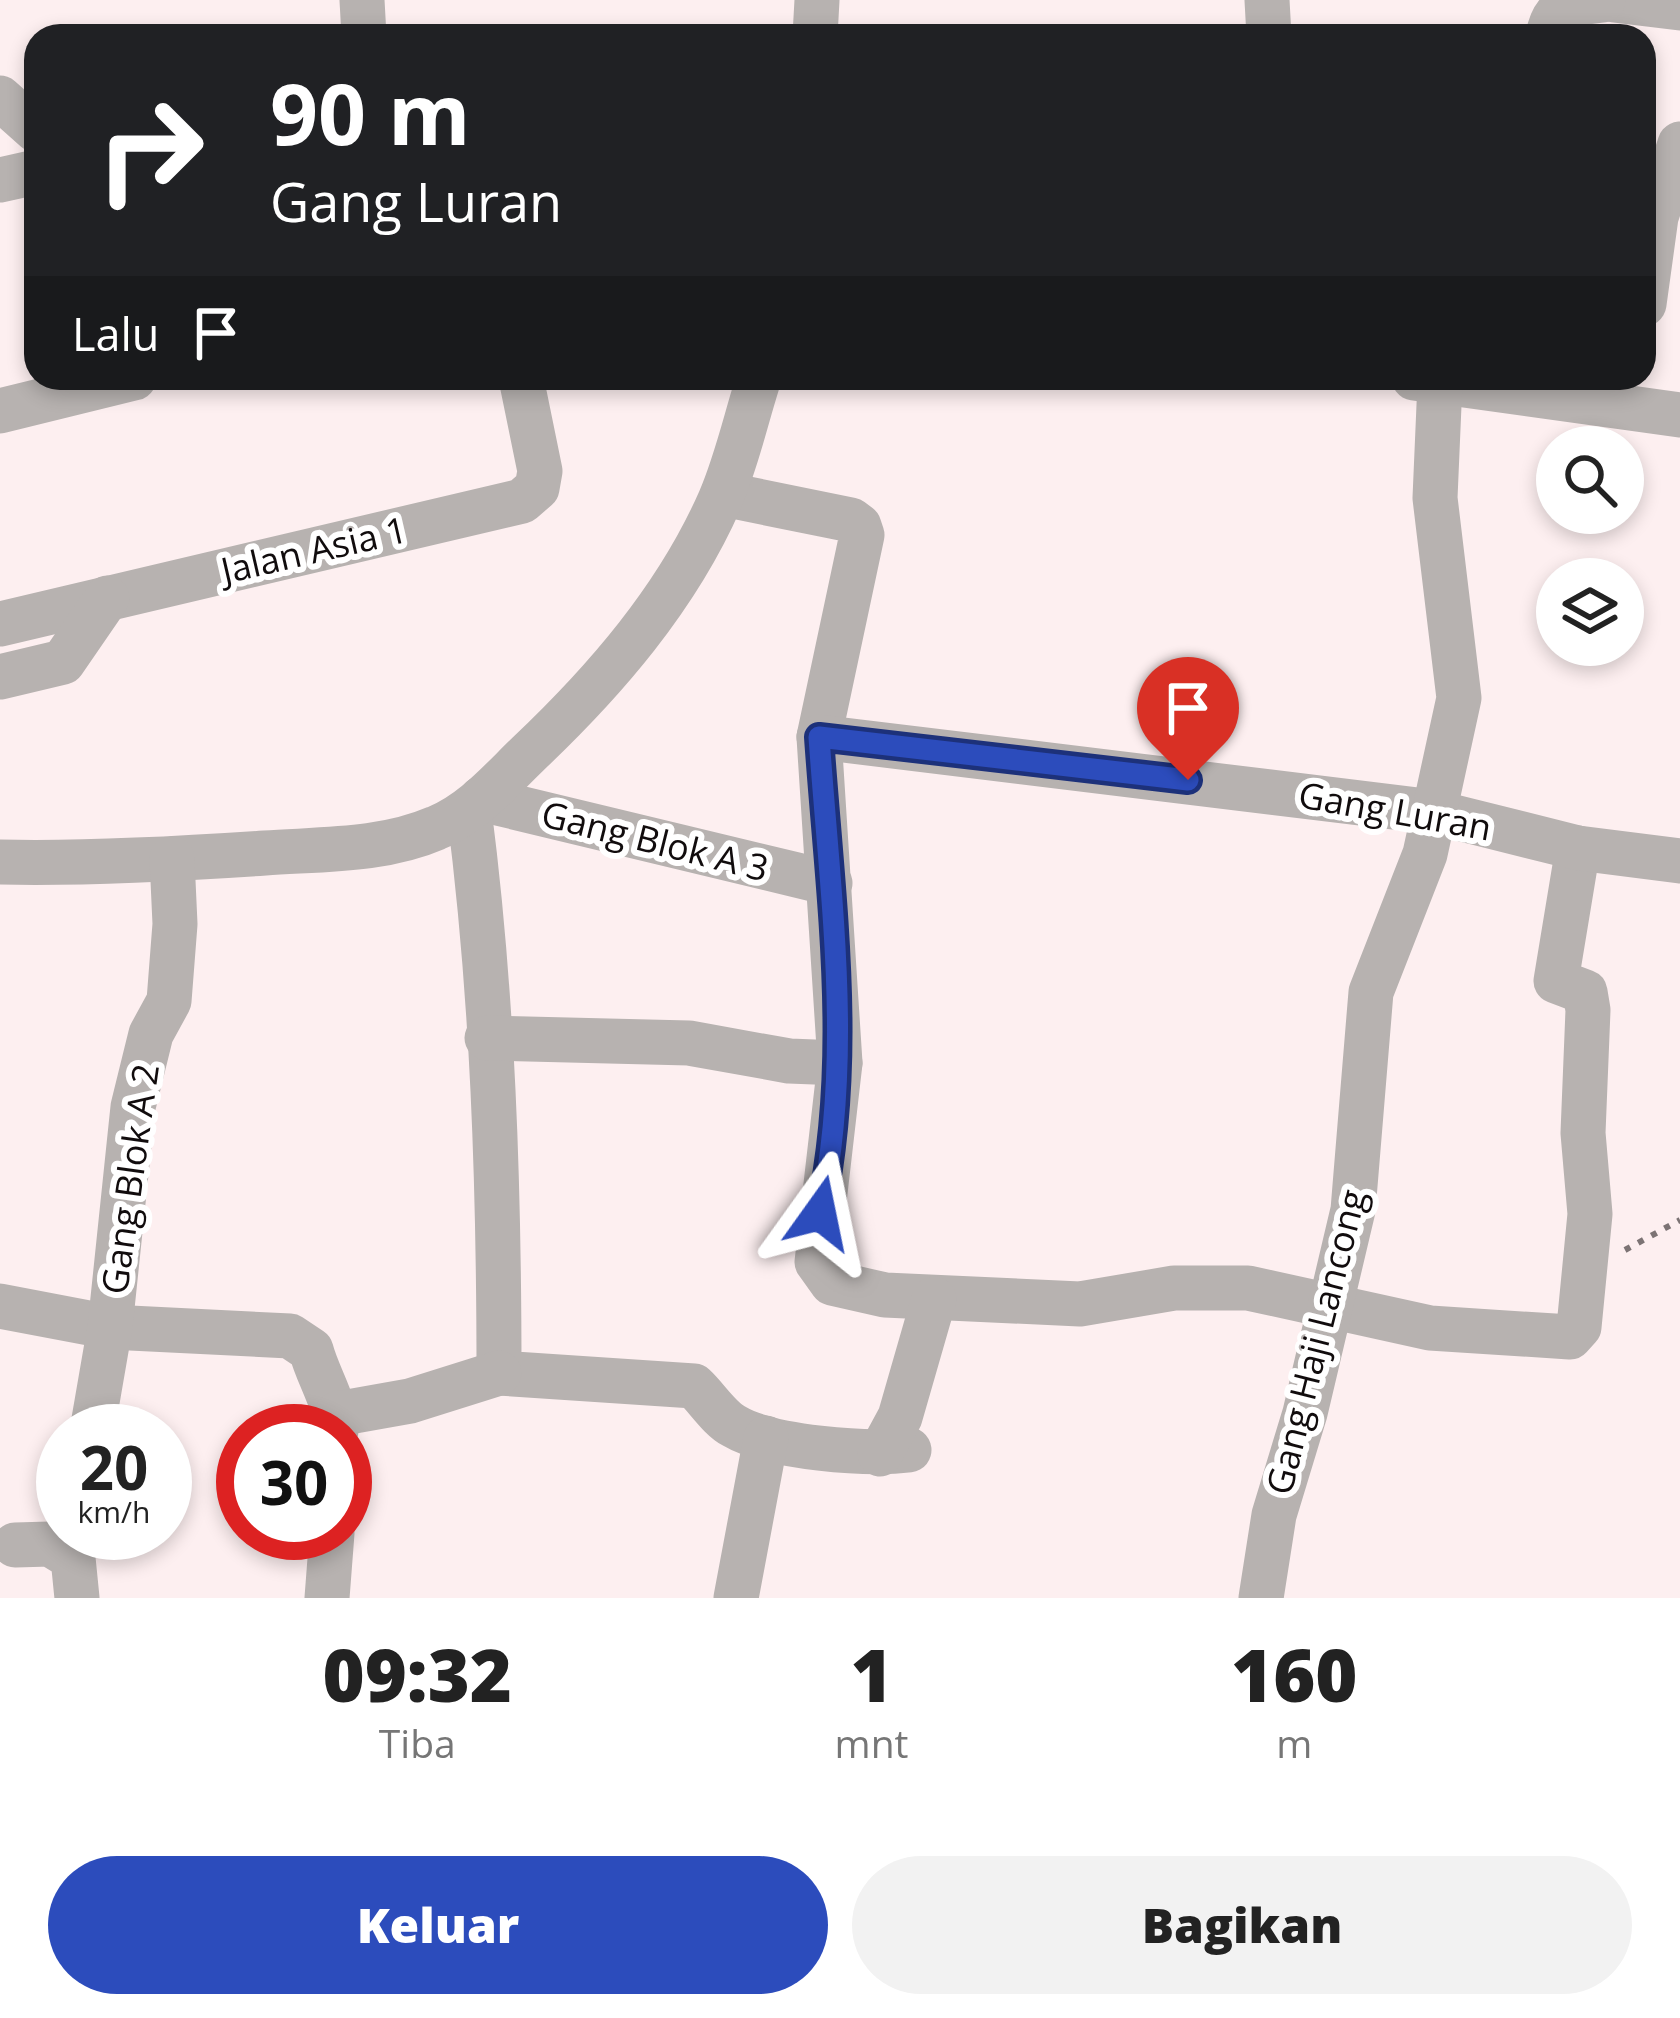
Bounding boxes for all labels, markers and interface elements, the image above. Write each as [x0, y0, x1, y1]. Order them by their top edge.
text: 90 m [270, 55, 470, 170]
icon: right [72, 72, 228, 228]
text: Gang Luran [270, 164, 562, 238]
icon: arrive [183, 300, 249, 366]
text: Lalu [72, 303, 159, 364]
map controls [1536, 426, 1644, 666]
button: search [1536, 426, 1644, 534]
street label: Jalan Asia 1 [213, 504, 412, 595]
button: layers [1536, 558, 1644, 666]
pin [1137, 657, 1239, 780]
icon: arrive [1155, 675, 1221, 741]
street label: Gang Luran [1295, 769, 1495, 852]
street label: Gang Blok A 3 [537, 789, 774, 892]
street label: Gang Blok A 2 [89, 1061, 170, 1297]
position arrow [757, 1150, 883, 1276]
street label: Gang Haji Lancong [1254, 1184, 1377, 1499]
speed limit sign: 30 [216, 1404, 372, 1560]
text: 20 [80, 1426, 148, 1508]
text: km/h [78, 1491, 150, 1532]
text: 09:32 [322, 1625, 512, 1723]
text: 1 [850, 1625, 893, 1723]
text: 160 [1231, 1625, 1358, 1723]
text: Tiba [379, 1716, 456, 1769]
text: mnt [835, 1716, 908, 1769]
text: m [1276, 1716, 1312, 1769]
button: Keluar [48, 1856, 828, 1994]
button: Bagikan [852, 1856, 1632, 1994]

